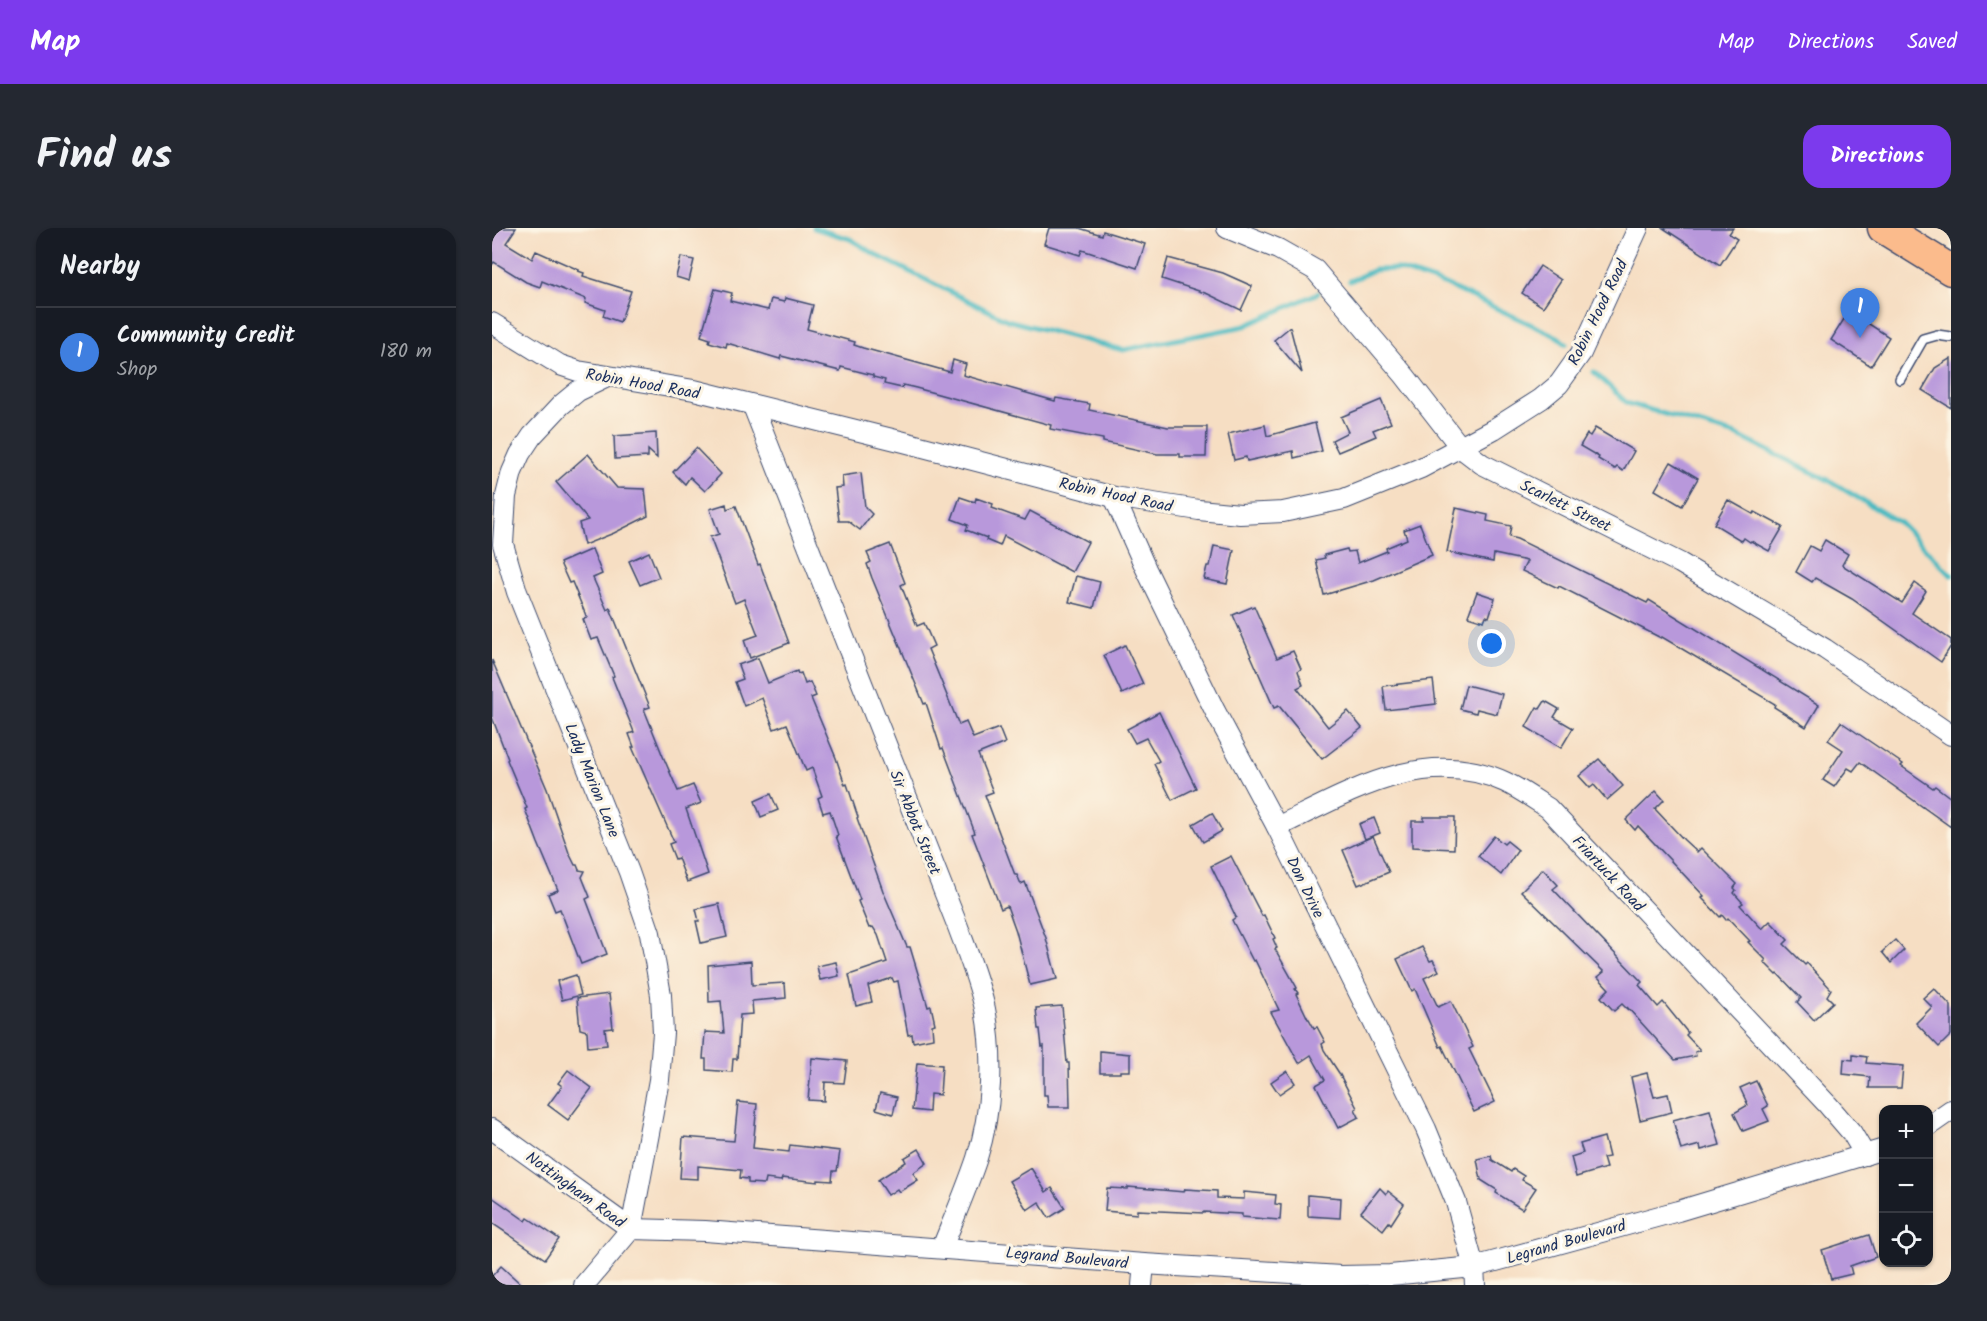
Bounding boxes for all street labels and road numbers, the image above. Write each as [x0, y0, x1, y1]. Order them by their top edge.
street label: Robin Hood Road [1562, 254, 1635, 370]
street label: Robin Hood Road [584, 362, 703, 407]
street label: Robin Hood Road [1057, 471, 1176, 520]
street label: Scarlett Street [1515, 473, 1616, 540]
street label: Lady Marion Lane [557, 720, 626, 842]
street label: Sir Abbot Street [882, 766, 947, 879]
street label: Friartuck Road [1566, 830, 1651, 919]
street label: Don Drive [1279, 853, 1330, 923]
street label: Nottingham Road [520, 1146, 631, 1236]
street label: Legrand Boulevard [1504, 1213, 1630, 1271]
street label: Legrand Boulevard [1004, 1241, 1130, 1276]

